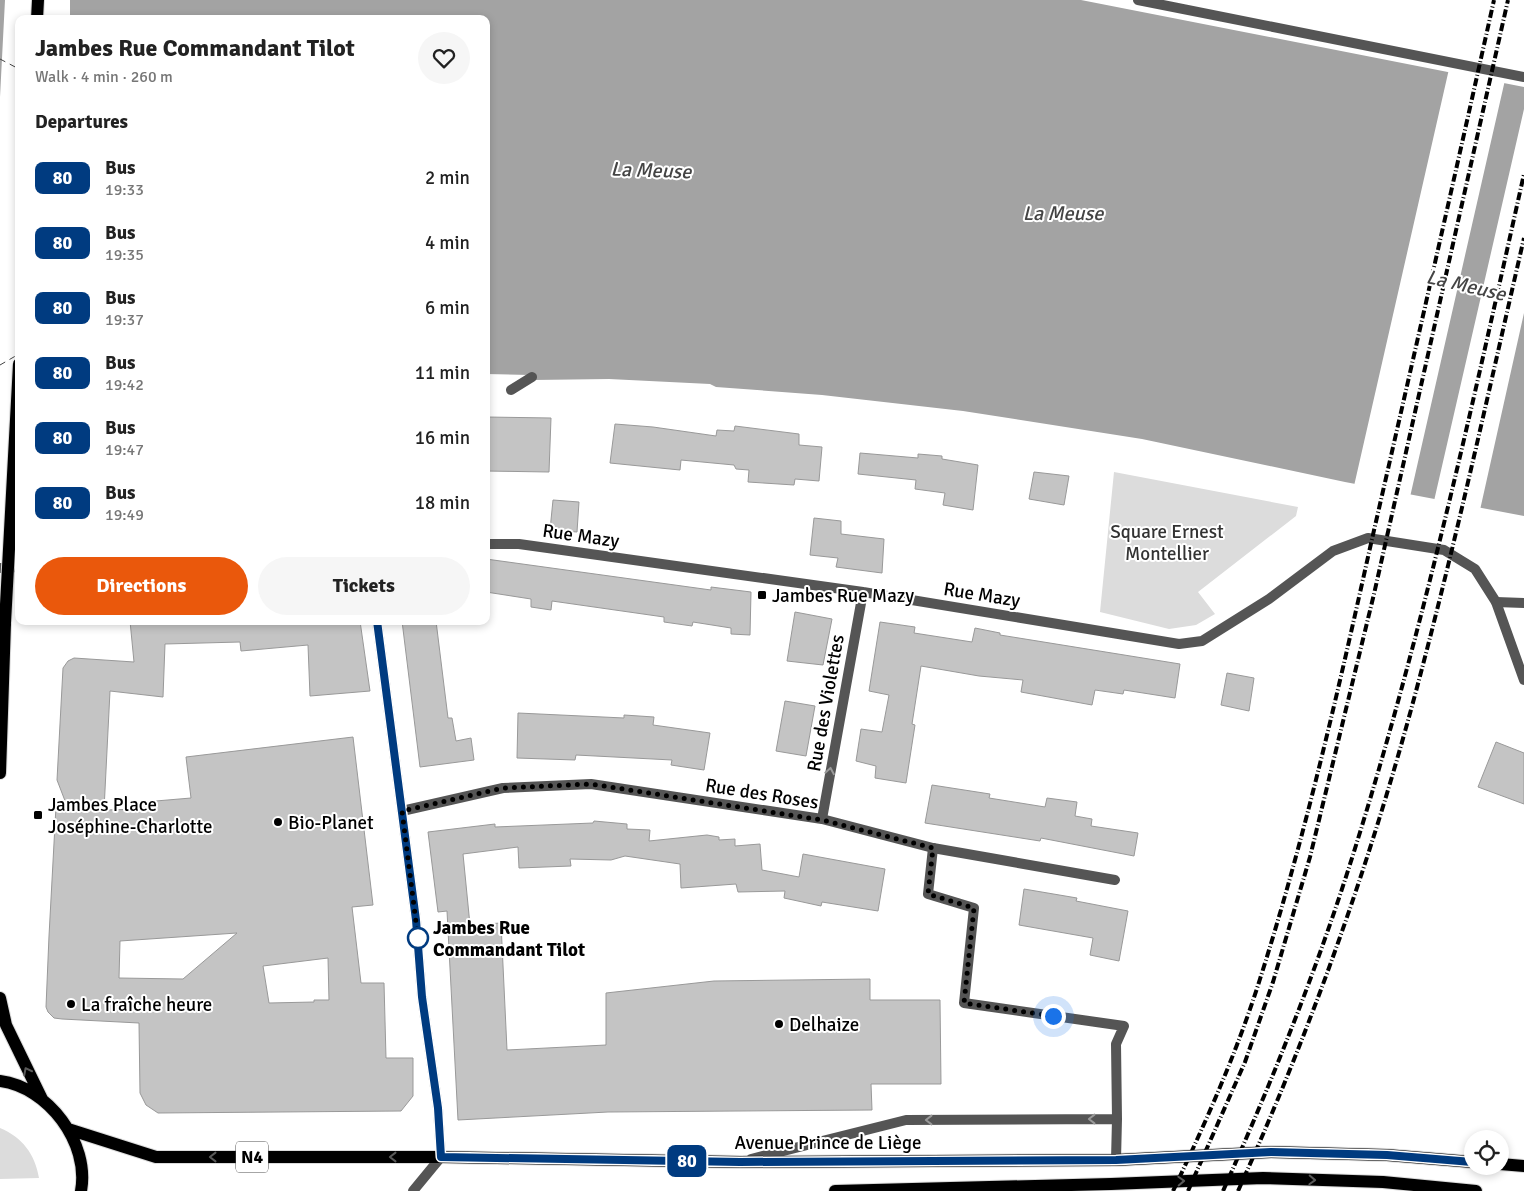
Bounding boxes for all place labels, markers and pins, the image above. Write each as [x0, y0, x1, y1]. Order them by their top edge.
place label: Jambes Rue Mazy [772, 584, 914, 608]
marker: Jambes Rue Mazy [756, 589, 768, 601]
place label: Jambes Place Joséphine-Charlotte [48, 793, 212, 839]
marker: Jambes Place Joséphine-Charlotte [32, 809, 44, 821]
place label: Bio-Planet [288, 811, 374, 835]
marker: Bio-Planet [272, 816, 284, 828]
place label: Jambes Rue Commandant Tilot [433, 916, 585, 962]
marker: Jambes Rue Commandant Tilot [407, 927, 429, 949]
place label: La fraîche heure [81, 993, 212, 1017]
marker: La fraîche heure [65, 998, 77, 1010]
place label: Delhaize [789, 1013, 859, 1037]
marker: Delhaize [773, 1018, 785, 1030]

